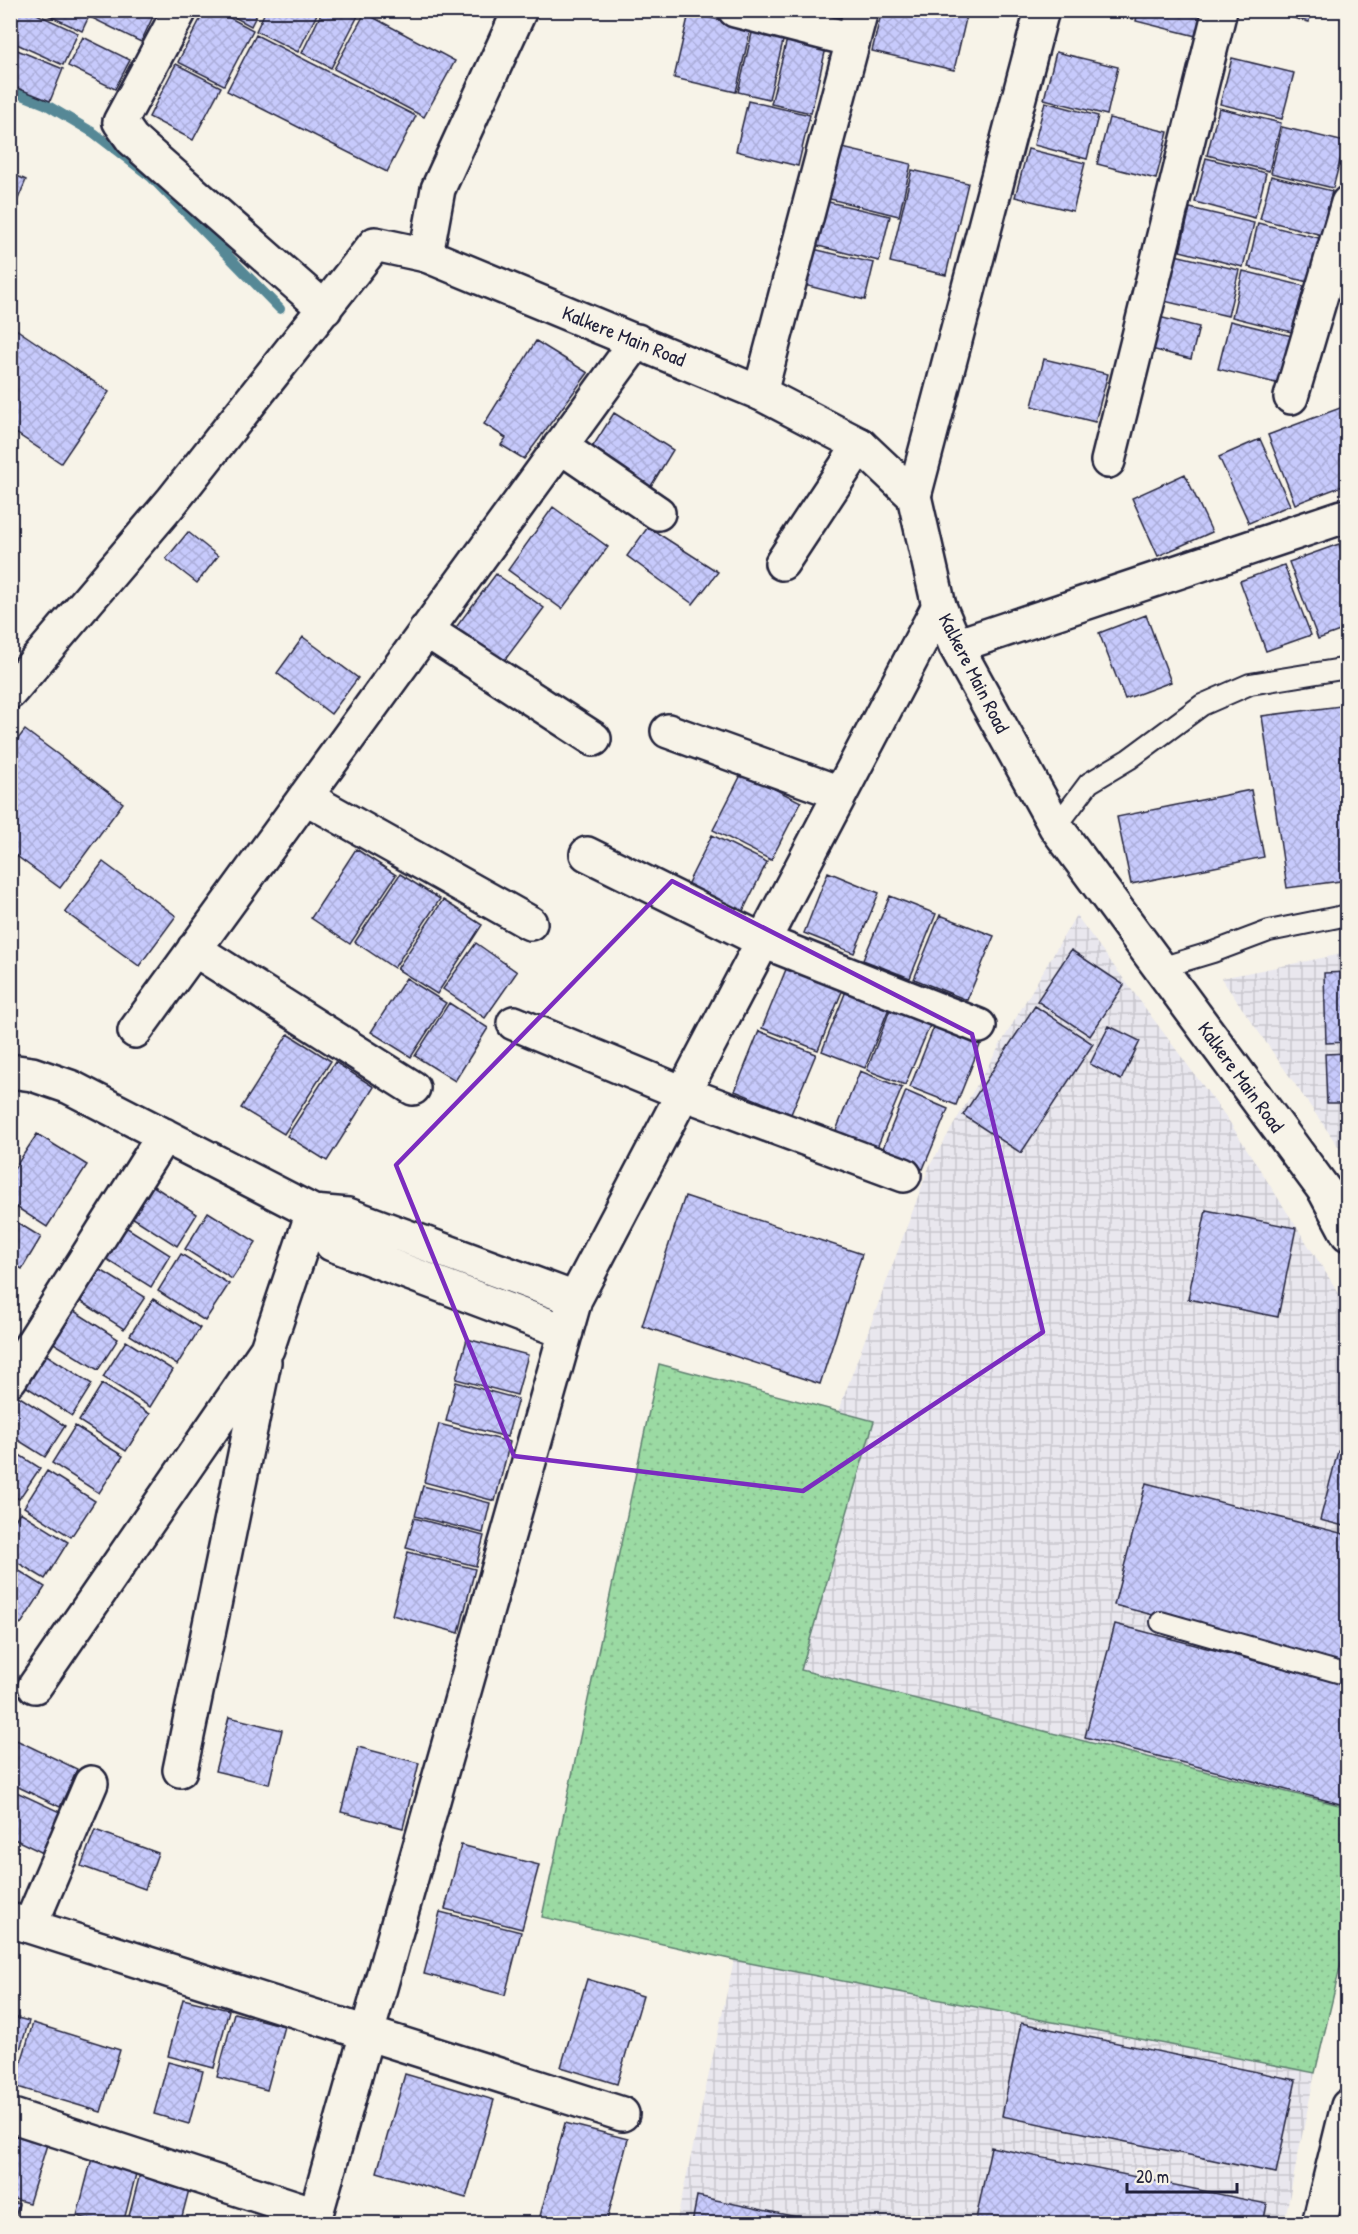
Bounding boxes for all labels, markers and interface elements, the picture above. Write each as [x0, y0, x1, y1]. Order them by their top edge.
street label: Kalkere Main Road [559, 299, 690, 373]
street label: Kalkere Main Road [933, 608, 1016, 737]
street label: Kalkere Main Road [1192, 1016, 1291, 1138]
scale bar [1127, 2156, 1236, 2194]
text: 20 m [1136, 2164, 1169, 2189]

